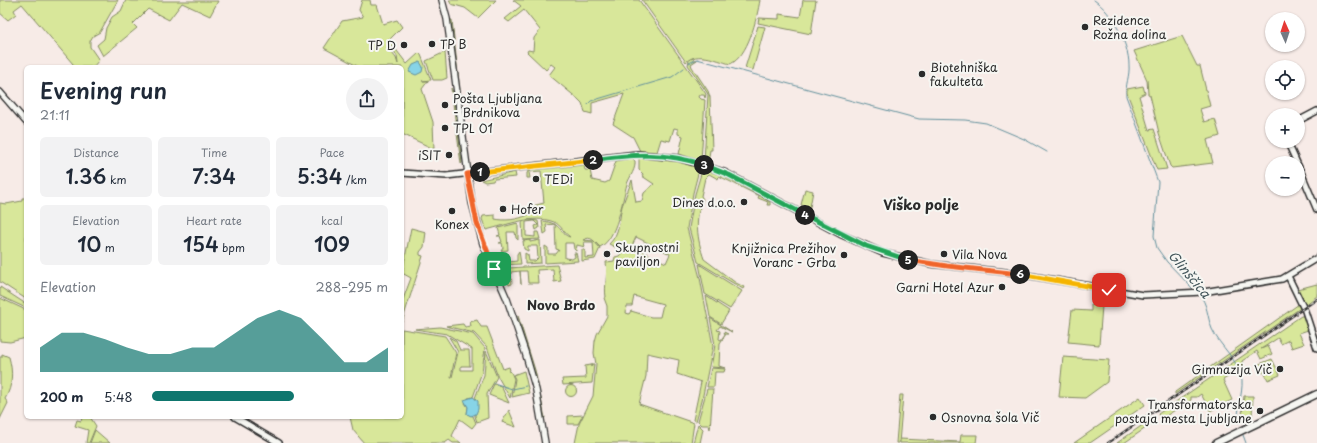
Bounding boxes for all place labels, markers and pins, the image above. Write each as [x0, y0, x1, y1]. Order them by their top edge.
place label: Rezidence Rožna dolina [1093, 11, 1167, 43]
marker: Rezidence Rožna dolina [1080, 22, 1090, 32]
place label: TP B [440, 35, 467, 53]
place label: TP D [368, 36, 396, 54]
marker: TP B [427, 39, 437, 49]
marker: TP D [399, 40, 409, 50]
place label: Biotehniška fakulteta [930, 58, 998, 90]
marker: Biotehniška fakulteta [917, 69, 927, 79]
place label: Pošta Ljubljana - Brdnikova [453, 89, 542, 121]
marker: Pošta Ljubljana - Brdnikova [440, 100, 450, 110]
place label: TPL 01 [453, 119, 493, 137]
marker: TPL 01 [440, 123, 450, 133]
place label: iSIT [418, 146, 442, 164]
marker: iSIT [444, 150, 454, 160]
pin: 2 [583, 150, 603, 170]
pin: 3 [694, 155, 714, 175]
pin: 1 [470, 162, 490, 182]
place label: TEDi [544, 170, 573, 188]
marker: TEDi [531, 174, 541, 184]
place label: Dines d.o.o. [672, 193, 736, 211]
marker: Dines d.o.o. [739, 197, 749, 207]
place label: Hofer [511, 200, 544, 218]
marker: Hofer [498, 204, 508, 214]
pin: 4 [795, 205, 815, 225]
marker: Konex [447, 206, 457, 216]
place label: Konex [435, 215, 469, 233]
place label: Skupnostni paviljon [615, 238, 679, 270]
place label: Knjižnica Prežihov Voranc - Grba [732, 239, 836, 271]
place label: Vila Nova [952, 245, 1008, 263]
marker: Skupnostni paviljon [602, 249, 612, 259]
marker: Vila Nova [939, 249, 949, 259]
marker: Knjižnica Prežihov Voranc - Grba [839, 250, 849, 260]
pin: 5 [898, 250, 918, 270]
pin [477, 252, 511, 286]
pin: 6 [1010, 264, 1030, 284]
pin [1092, 273, 1126, 307]
place label: Garni Hotel Azur [896, 278, 994, 296]
marker: Garni Hotel Azur [997, 282, 1007, 292]
place label: Gimnazija Vič [1192, 360, 1272, 378]
marker: Gimnazija Vič [1275, 364, 1285, 374]
place label: Transformatorska postaja mesta Ljubljane [1115, 395, 1253, 427]
marker: Transformatorska postaja mesta Ljubljane [1255, 406, 1265, 416]
place label: Osnovna šola Vič [941, 408, 1039, 426]
marker: Osnovna šola Vič [928, 412, 938, 422]

